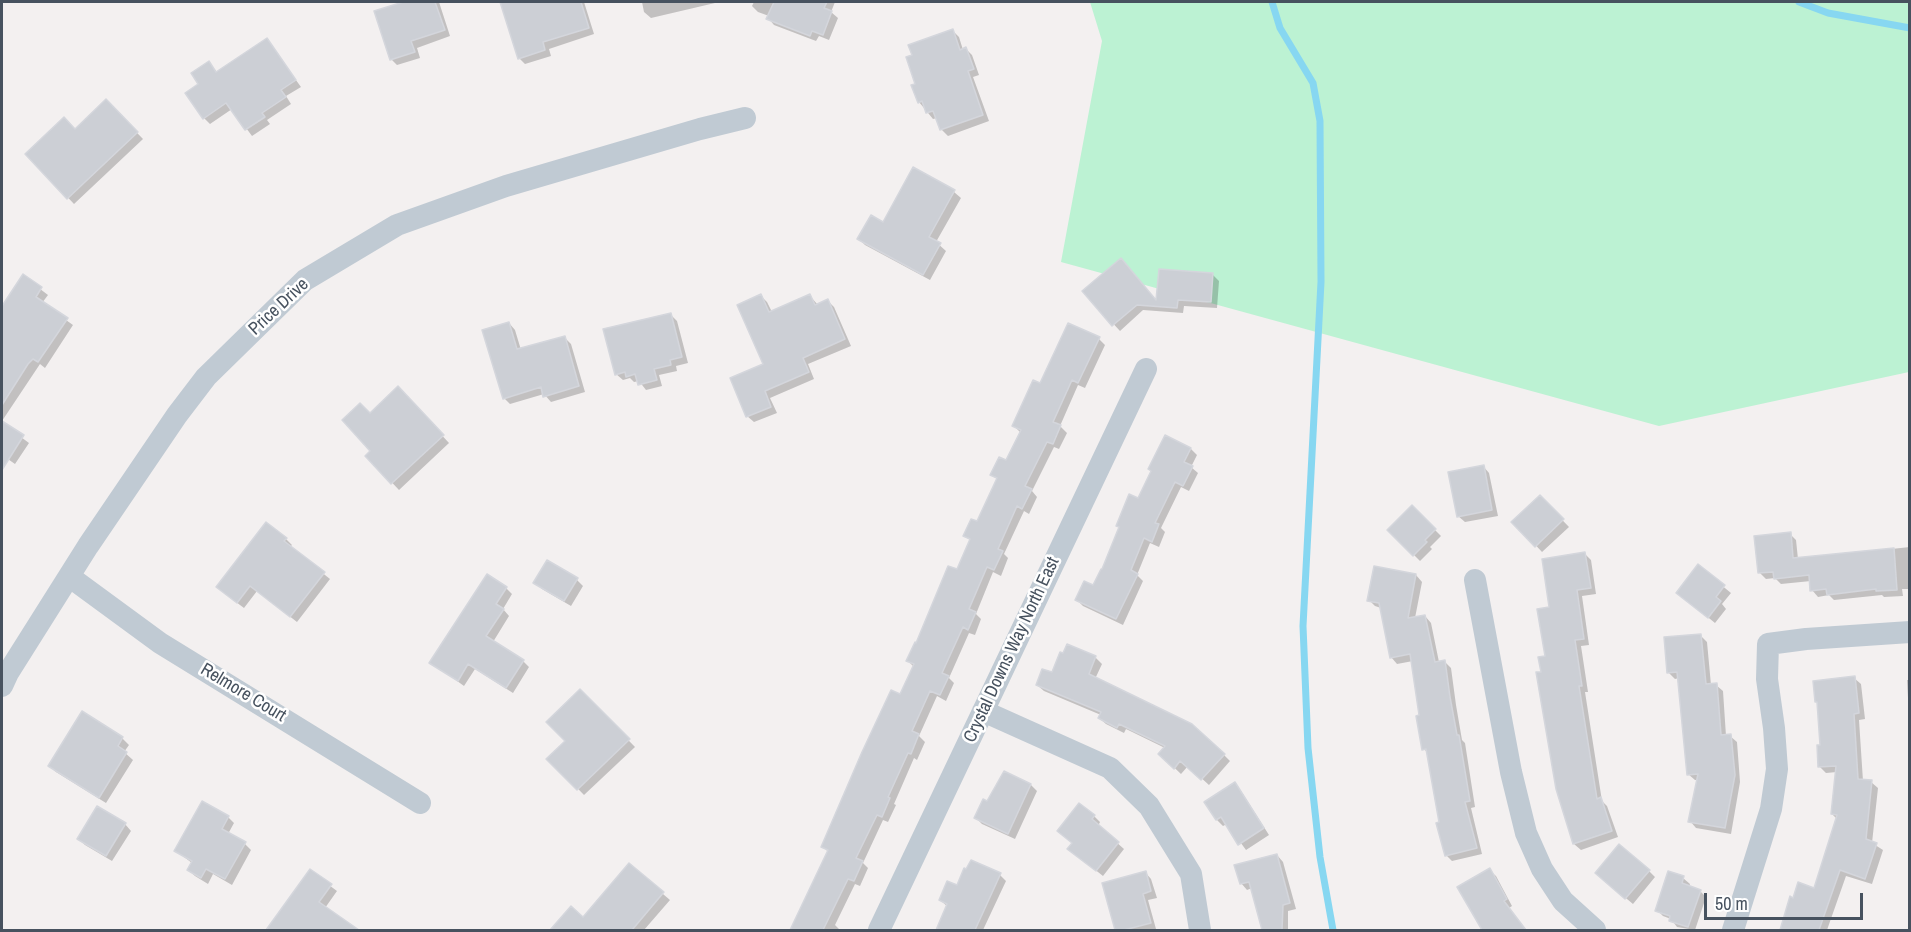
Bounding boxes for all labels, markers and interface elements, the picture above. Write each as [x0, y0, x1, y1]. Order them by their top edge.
street label: Price Drive [245, 274, 313, 340]
street label: Crystal Downs Way North East [960, 554, 1064, 746]
street label: Relmore Court [196, 659, 290, 727]
scale bar [1707, 881, 1866, 919]
text: 50 m [1715, 891, 1748, 916]

